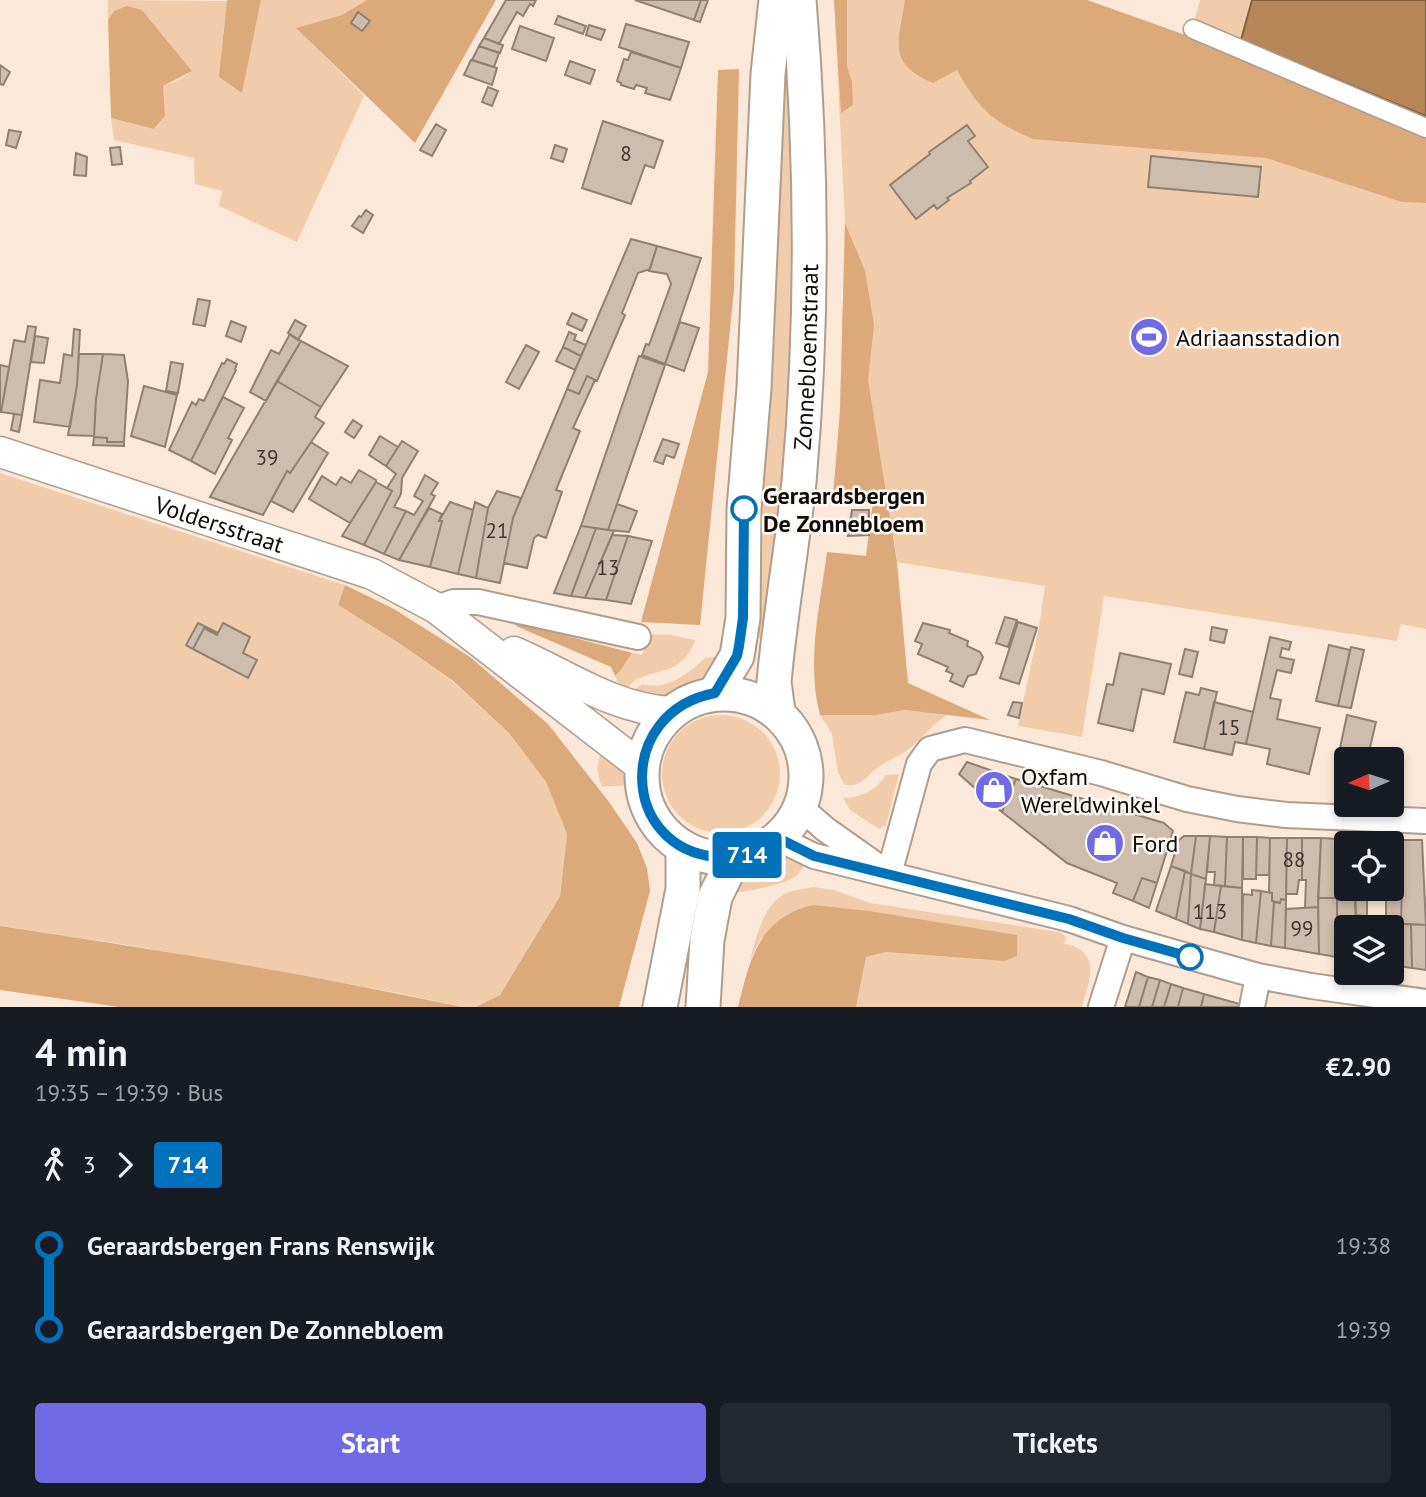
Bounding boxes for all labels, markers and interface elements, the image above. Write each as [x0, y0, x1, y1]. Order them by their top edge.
house number: 8 [620, 140, 632, 167]
street label: Zonnebloemstraat [786, 264, 825, 451]
sports icon: Adriaansstadion [1128, 316, 1170, 358]
place label: Adriaansstadion [1176, 322, 1340, 353]
house number: 39 [256, 444, 278, 471]
place label: Geraardsbergen De Zonnebloem [763, 480, 925, 539]
street label: Voldersstraat [150, 488, 288, 560]
marker: Geraardsbergen De Zonnebloem [731, 496, 757, 522]
house number: 21 [486, 517, 508, 544]
house number: 13 [597, 554, 619, 581]
house number: 15 [1218, 714, 1240, 741]
north arrow [1334, 747, 1404, 817]
map controls [1334, 747, 1404, 985]
place label: Oxfam Wereldwinkel [1021, 761, 1160, 820]
shop icon: Oxfam Wereldwinkel [973, 769, 1015, 811]
shop icon: Ford [1084, 822, 1126, 864]
place label: Ford [1132, 828, 1178, 859]
button: locate [1334, 831, 1404, 901]
line badge: 714 [707, 832, 787, 878]
text: 714 [727, 839, 767, 870]
house number: 88 [1283, 846, 1305, 873]
house number: 113 [1193, 898, 1227, 925]
house number: 99 [1291, 915, 1313, 942]
button: layers [1334, 915, 1404, 985]
unlabelled marker [1177, 944, 1203, 970]
text: 4 min [35, 1027, 128, 1076]
text: €2.90 [1326, 1050, 1391, 1083]
text: 19:35 – 19:39 · Bus [35, 1078, 223, 1107]
icon: walk [35, 1146, 73, 1184]
icon: forward [106, 1146, 144, 1184]
text: 714 [168, 1149, 208, 1180]
text: 3 [83, 1150, 96, 1179]
text: Geraardsbergen Frans Renswijk [87, 1229, 434, 1262]
text: 19:38 [1336, 1231, 1391, 1260]
text: Geraardsbergen De Zonnebloem [87, 1313, 444, 1346]
text: 19:39 [1336, 1315, 1391, 1344]
button: Start [35, 1403, 706, 1483]
button: Tickets [720, 1403, 1391, 1483]

